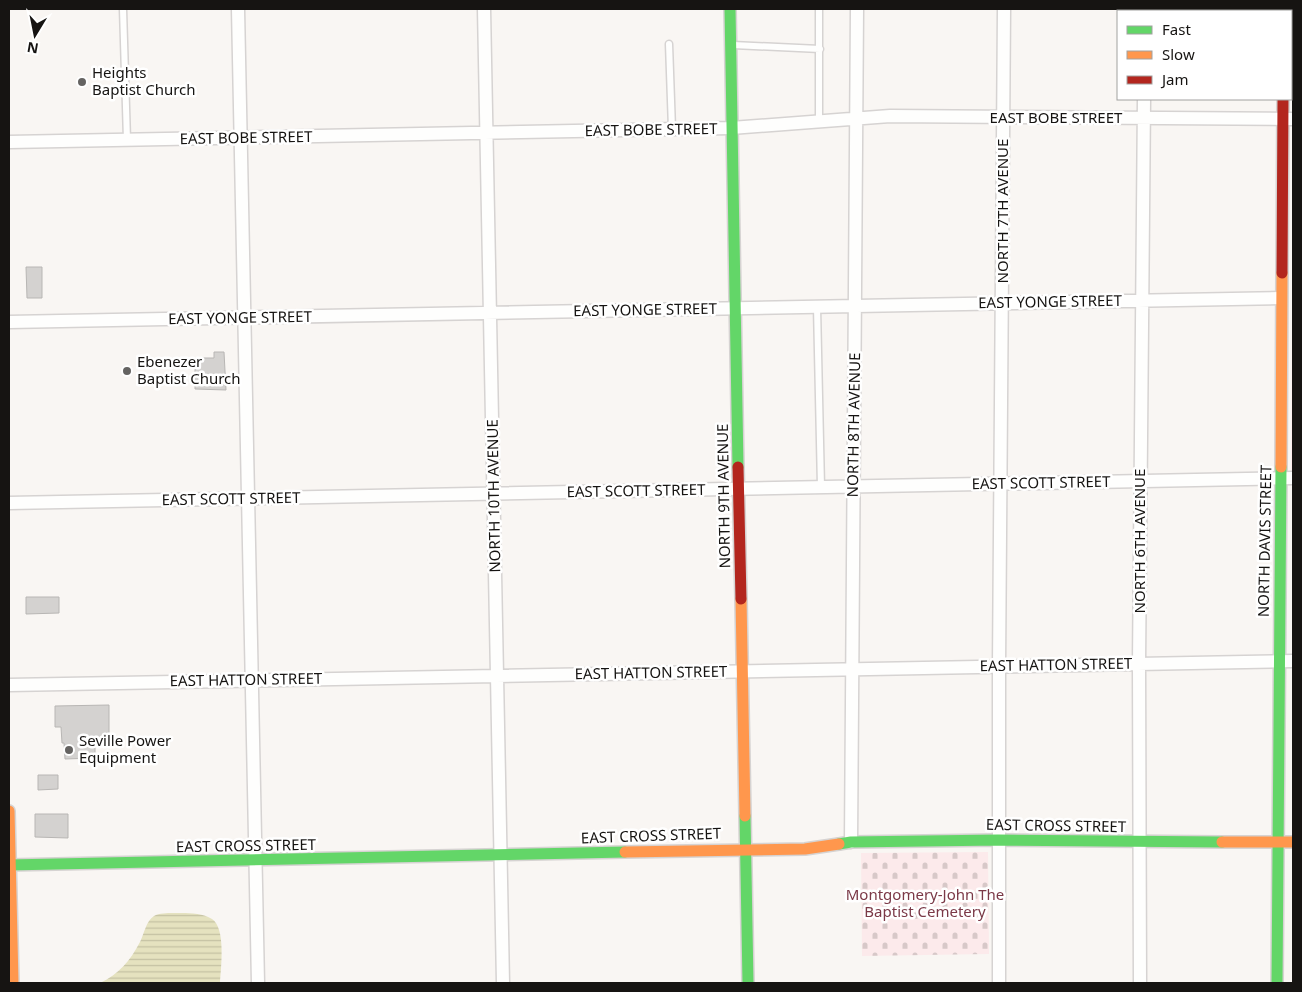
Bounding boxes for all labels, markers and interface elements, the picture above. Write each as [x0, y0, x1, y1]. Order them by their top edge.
north arrow [10, 10, 60, 60]
legend [1117, 10, 1292, 100]
text: Fast [1162, 19, 1191, 39]
text: N [25, 38, 40, 59]
text: Slow [1162, 44, 1195, 64]
place label: Heights Baptist Church [92, 62, 196, 99]
text: Jam [1160, 69, 1189, 89]
marker: Heights Baptist Church [76, 76, 88, 88]
street label: EAST BOBE STREET [990, 107, 1123, 127]
street label: EAST BOBE STREET [584, 118, 718, 140]
street label: EAST BOBE STREET [179, 126, 313, 148]
street label: NORTH 7TH AVENUE [992, 139, 1012, 283]
street label: EAST YONGE STREET [978, 290, 1123, 312]
street label: EAST YONGE STREET [573, 298, 718, 320]
street label: EAST YONGE STREET [168, 306, 313, 328]
place label: Ebenezer Baptist Church [137, 351, 241, 388]
street label: NORTH 8TH AVENUE [842, 352, 864, 498]
marker: Ebenezer Baptist Church [121, 365, 133, 377]
street label: NORTH 10TH AVENUE [482, 419, 504, 573]
street label: NORTH 9TH AVENUE [712, 423, 734, 569]
street label: NORTH DAVIS STREET [1253, 464, 1275, 617]
street label: NORTH 6TH AVENUE [1129, 469, 1149, 613]
street label: EAST SCOTT STREET [971, 471, 1111, 493]
street label: EAST SCOTT STREET [566, 479, 706, 501]
street label: EAST SCOTT STREET [161, 487, 301, 509]
street label: EAST HATTON STREET [979, 653, 1133, 675]
street label: EAST HATTON STREET [574, 661, 728, 683]
street label: EAST HATTON STREET [169, 668, 323, 690]
place label: Seville Power Equipment [79, 730, 171, 767]
marker: Seville Power Equipment [63, 744, 75, 756]
street label: EAST CROSS STREET [986, 814, 1127, 836]
street label: EAST CROSS STREET [581, 823, 722, 847]
street label: EAST CROSS STREET [176, 834, 317, 856]
park label: Montgomery-John The Baptist Cemetery [846, 884, 1004, 921]

